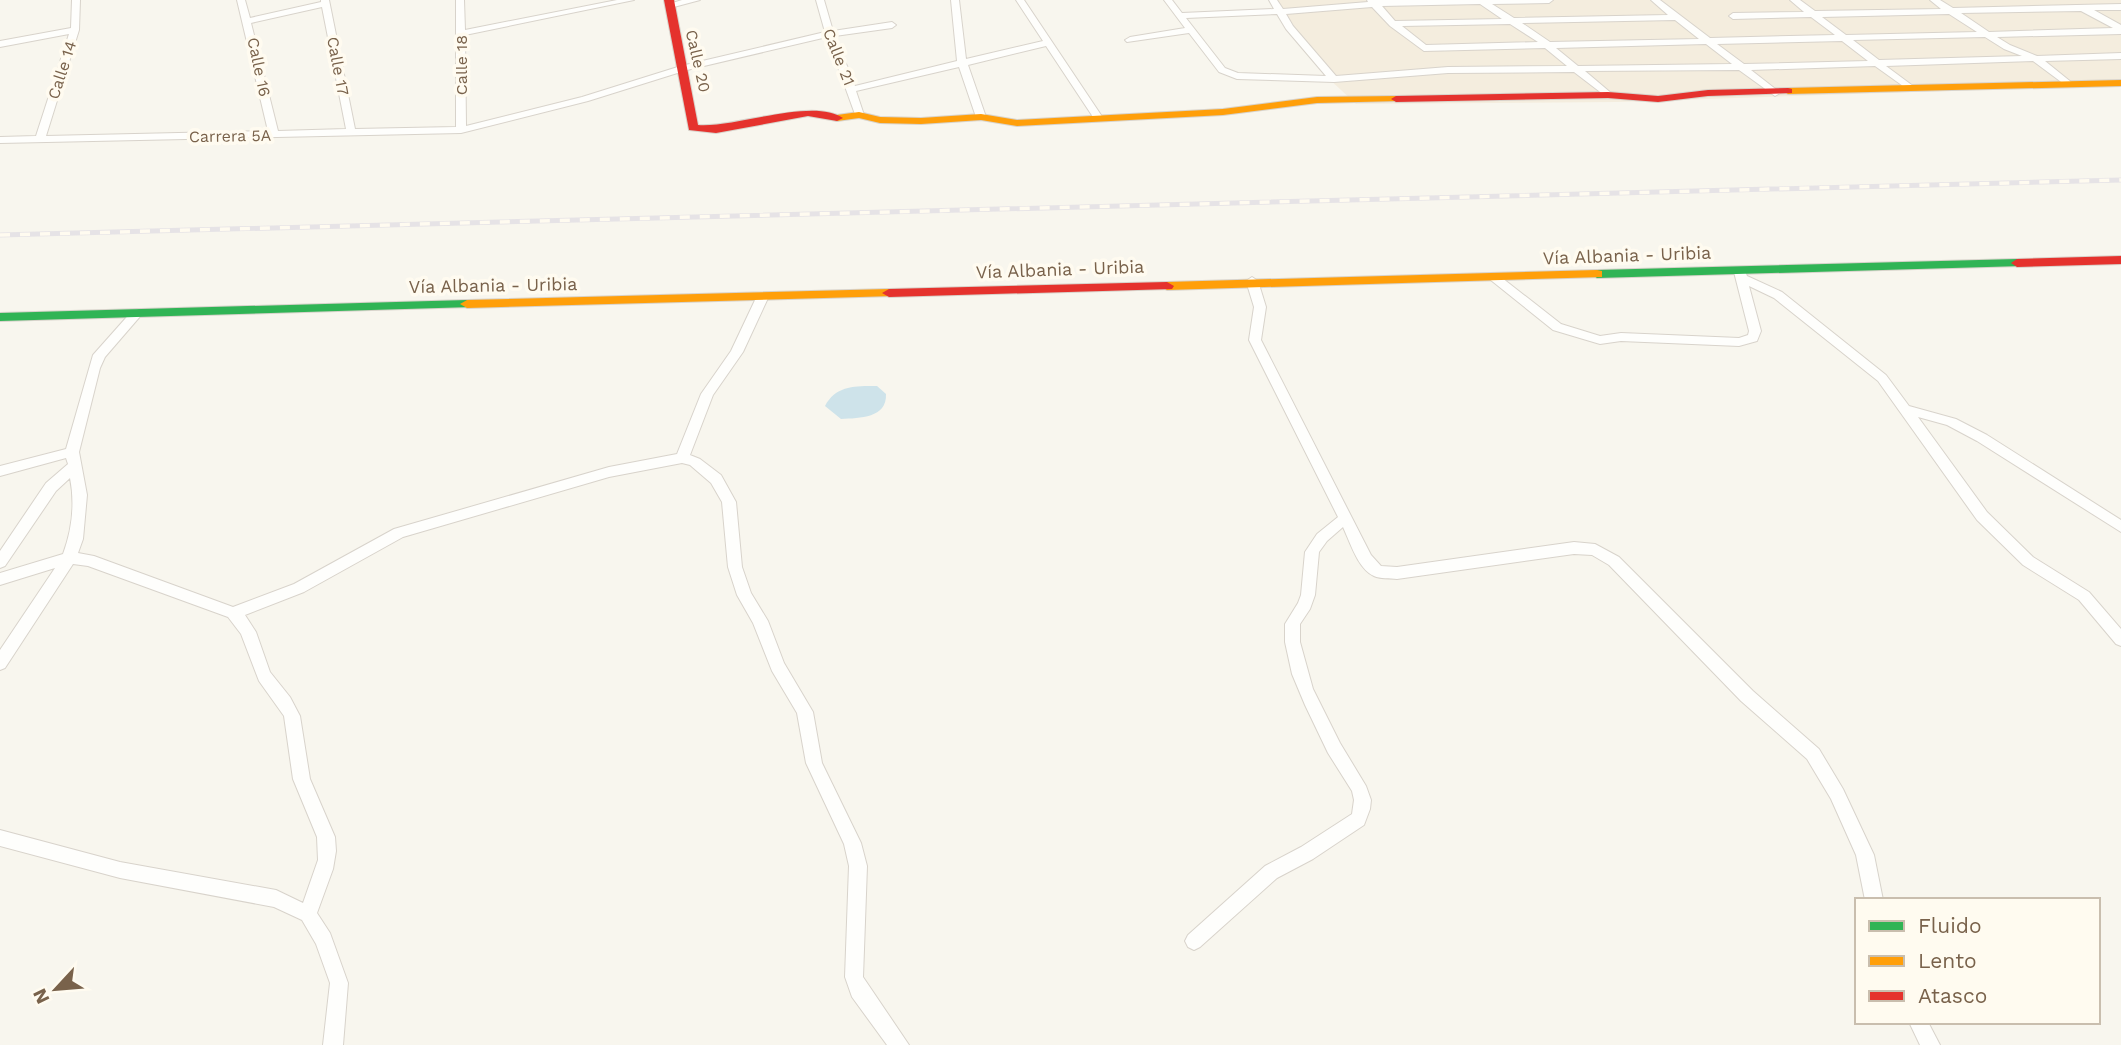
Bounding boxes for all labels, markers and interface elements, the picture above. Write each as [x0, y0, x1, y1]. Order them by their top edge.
street label: Calle 21 [819, 26, 859, 88]
street label: Calle 20 [682, 28, 714, 94]
street label: Calle 17 [323, 35, 353, 97]
street label: Calle 18 [452, 35, 471, 95]
street label: Calle 16 [243, 36, 275, 98]
street label: Calle 14 [44, 38, 80, 102]
street label: Carrera 5A [189, 126, 272, 146]
street label: Vía Albania - Uribia [1542, 242, 1712, 268]
street label: Vía Albania - Uribia [975, 256, 1145, 282]
street label: Vía Albania - Uribia [408, 273, 578, 297]
legend [1855, 898, 2100, 1024]
text: Fluido [1918, 913, 1982, 938]
text: Lento [1918, 948, 1977, 973]
north arrow [21, 954, 91, 1024]
text: Atasco [1918, 983, 1987, 1008]
text: N [28, 985, 55, 1008]

